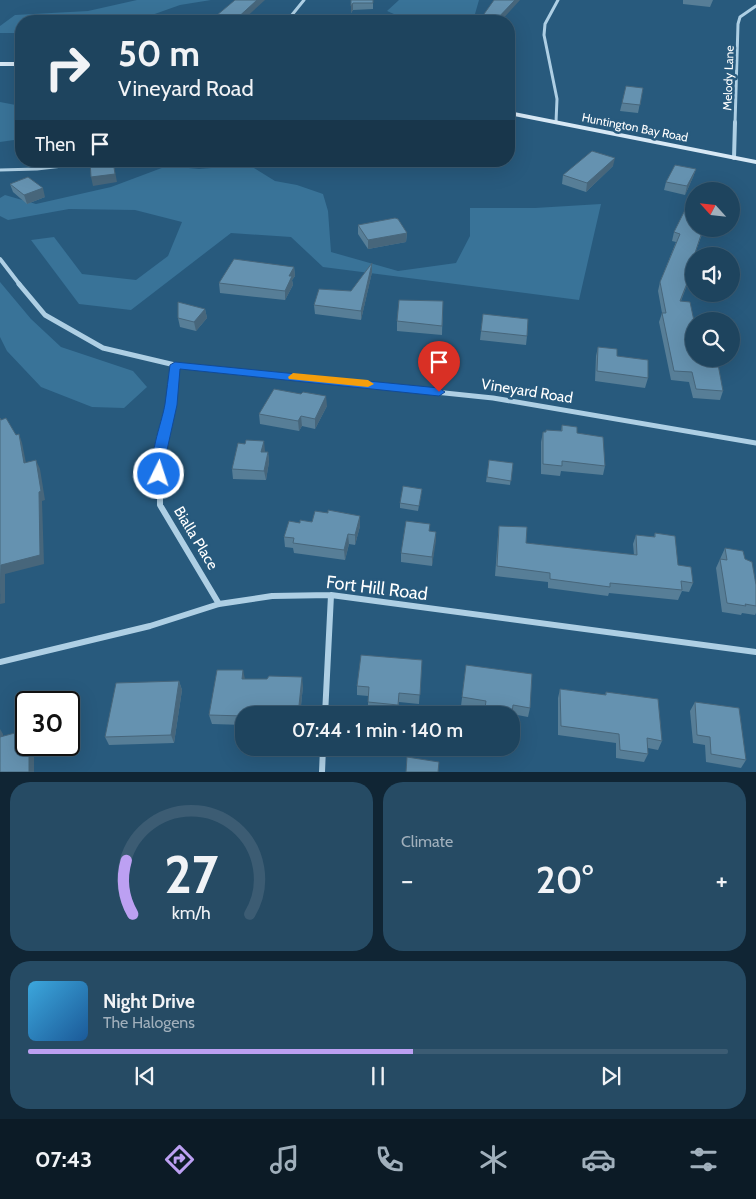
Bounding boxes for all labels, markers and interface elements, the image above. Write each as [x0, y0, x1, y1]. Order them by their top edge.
text: 50 m [118, 32, 200, 75]
icon: right [35, 35, 100, 100]
street label: Melody Lane [719, 45, 737, 111]
text: Vineyard Road [118, 75, 254, 102]
street label: Huntington Bay Road [581, 109, 689, 145]
icon: arrive [86, 130, 114, 158]
text: Then [35, 133, 76, 156]
north arrow [685, 182, 740, 238]
map controls [685, 182, 740, 367]
button: sound [685, 247, 740, 302]
button: search [685, 312, 740, 367]
pin [418, 341, 460, 392]
icon: arrive [425, 348, 453, 376]
street label: Vineyard Road [480, 375, 574, 407]
position arrow [132, 447, 184, 499]
street label: Bialla Place [170, 503, 222, 573]
street label: Fort Hill Road [325, 571, 429, 605]
speed limit sign: 30 [15, 691, 80, 756]
text: 07:44 · 1 min · 140 m [292, 719, 463, 742]
text: Climate [401, 832, 453, 851]
text: 27 [164, 843, 219, 906]
text: 20° [536, 856, 593, 903]
text: − [401, 863, 413, 897]
text: + [716, 863, 728, 897]
text: km/h [172, 902, 211, 923]
text: Night Drive [103, 990, 195, 1013]
text: The Halogens [103, 1013, 195, 1032]
icon: previous [131, 1062, 159, 1090]
icon: pause [364, 1062, 392, 1090]
icon: next [597, 1062, 625, 1090]
icon: directions [162, 1142, 197, 1177]
icon: music [267, 1142, 302, 1177]
icon: phone [372, 1142, 407, 1177]
icon: climate [476, 1142, 511, 1177]
icon: car [581, 1142, 616, 1177]
icon: filters [686, 1142, 721, 1177]
text: 07:43 [35, 1146, 92, 1173]

